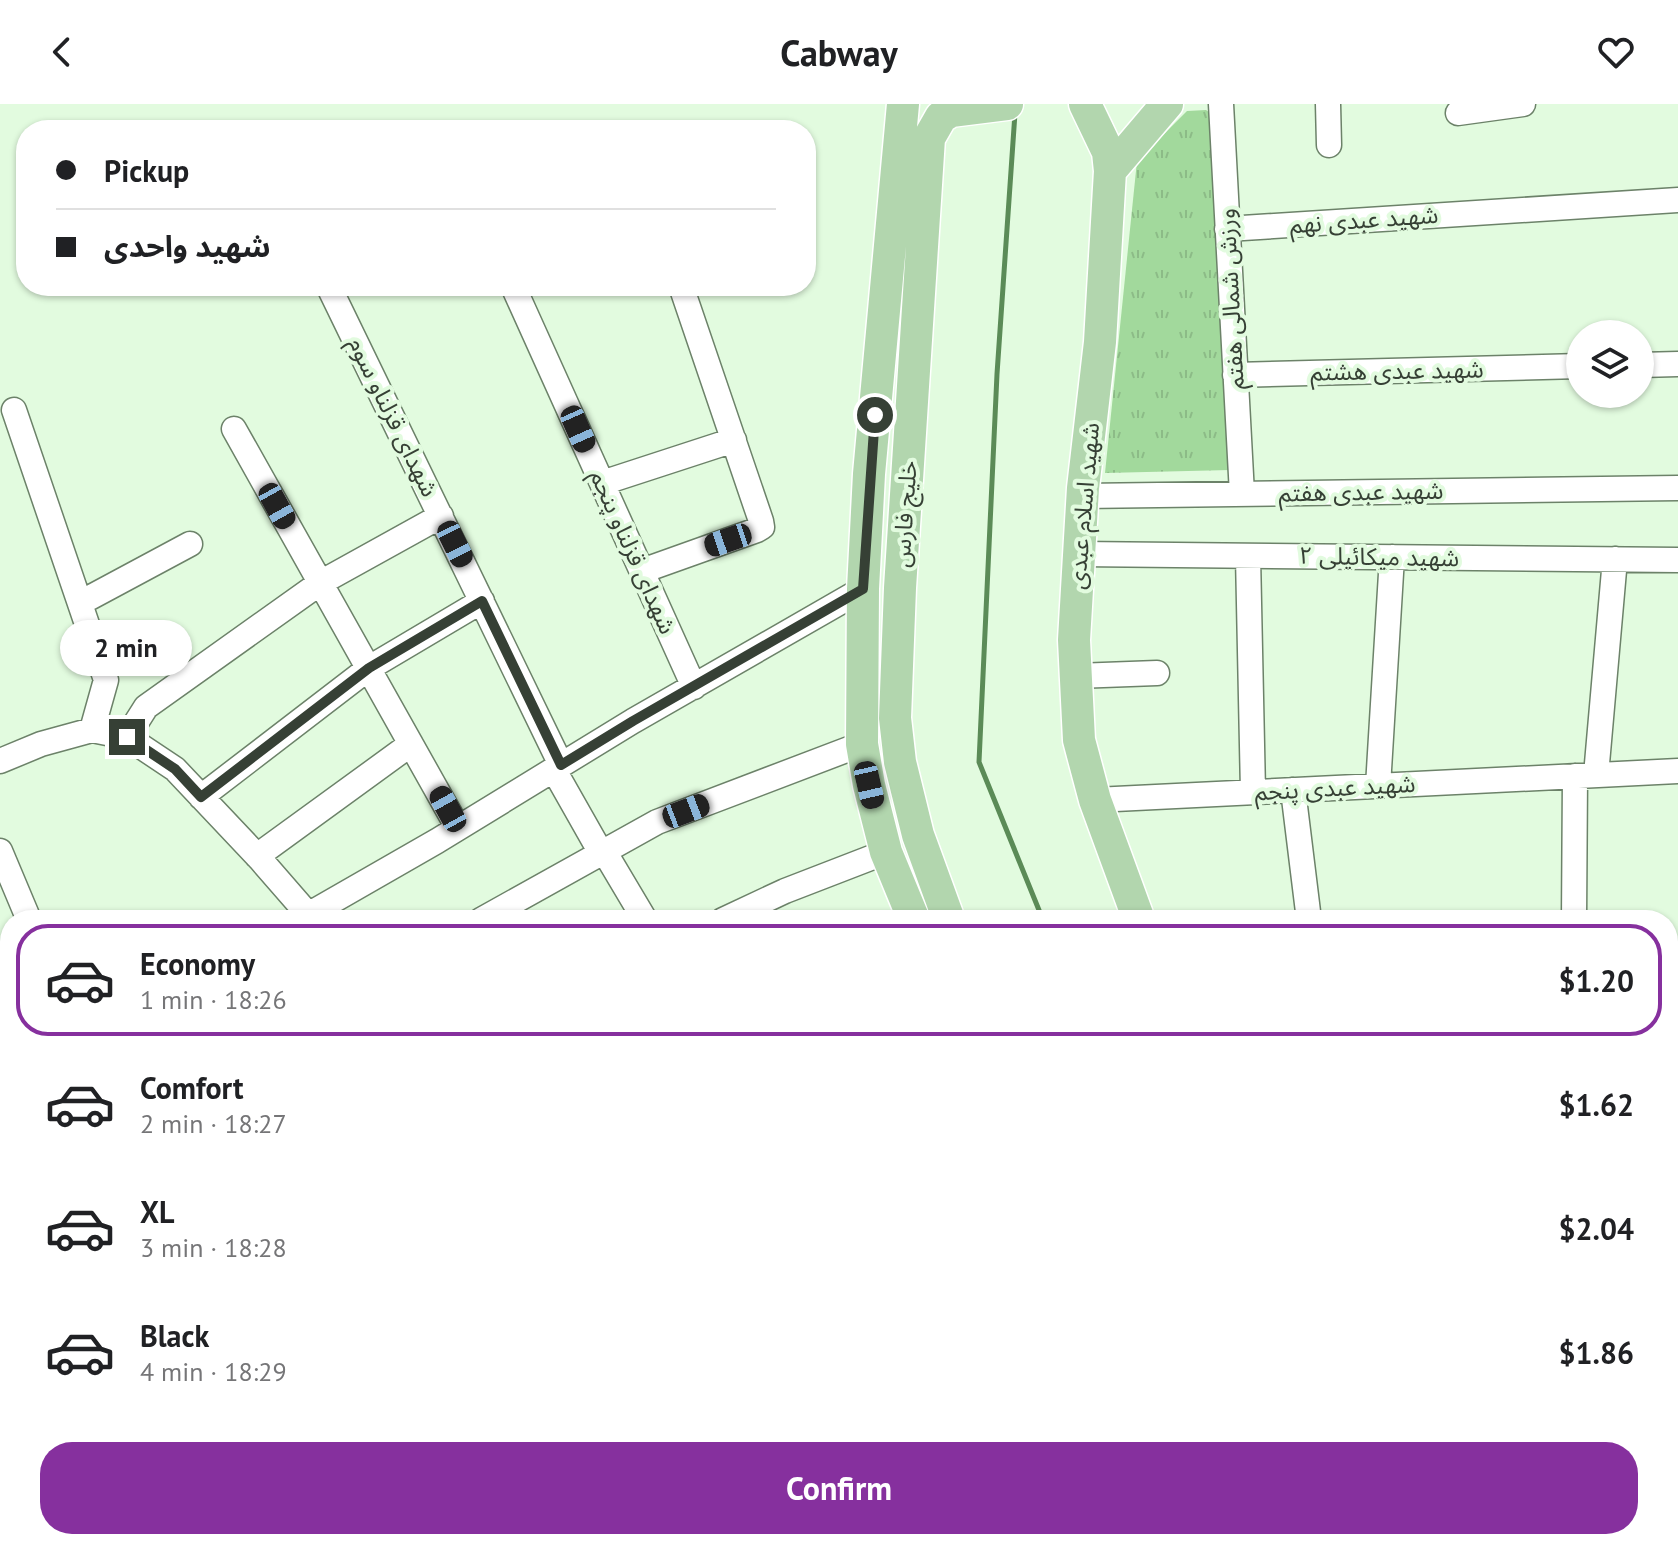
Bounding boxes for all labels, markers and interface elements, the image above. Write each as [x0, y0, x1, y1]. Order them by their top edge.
text: Cabway [780, 29, 898, 76]
icon: back [40, 30, 84, 74]
icon: heart [1594, 30, 1638, 74]
text: Pickup [104, 151, 189, 190]
street label: شهید عبدی نهم [1289, 199, 1439, 242]
street label: ورزش شمالی هفتم [1210, 208, 1253, 390]
text: شهید واحدی [104, 226, 270, 265]
map controls [1566, 320, 1654, 408]
button: layers [1566, 320, 1654, 408]
street label: شهدای قزلناو سوم [339, 332, 446, 503]
street label: شهید عبدی هشتم [1310, 353, 1484, 390]
route start [857, 397, 893, 433]
car [557, 402, 599, 456]
street label: شهید اسلام عبدی [1061, 421, 1109, 591]
street label: خلیج فارس [885, 459, 926, 569]
street label: شهدای قزلناو پنجم [582, 465, 684, 640]
street label: شهید عبدی هفتم [1278, 475, 1444, 510]
car [255, 479, 299, 533]
car [434, 517, 476, 571]
car [701, 521, 755, 559]
street label: شهید میکائیلی ۲ [1299, 540, 1459, 573]
callout: 2 min [61, 621, 193, 677]
text: 2 min [94, 631, 158, 664]
route end [109, 719, 145, 755]
car [852, 759, 886, 811]
street label: شهید عبدی پنجم [1254, 768, 1416, 809]
car [426, 782, 470, 836]
car [659, 791, 713, 831]
icon: car [44, 944, 116, 1016]
text: Economy [140, 944, 255, 983]
text: $1.20 [1559, 961, 1634, 1000]
text: 1 min · 18:26 [140, 983, 287, 1016]
icon: car [44, 1068, 116, 1140]
text: Comfort [140, 1068, 243, 1107]
text: $1.62 [1559, 1085, 1634, 1124]
text: 2 min · 18:27 [140, 1107, 287, 1140]
icon: car [44, 1192, 116, 1264]
text: XL [140, 1192, 174, 1231]
text: $2.04 [1559, 1209, 1634, 1248]
text: 3 min · 18:28 [140, 1231, 287, 1264]
icon: car [44, 1316, 116, 1388]
text: Black [140, 1316, 209, 1355]
text: $1.86 [1559, 1333, 1634, 1372]
text: 4 min · 18:29 [140, 1355, 287, 1388]
button: Confirm [40, 1442, 1638, 1534]

